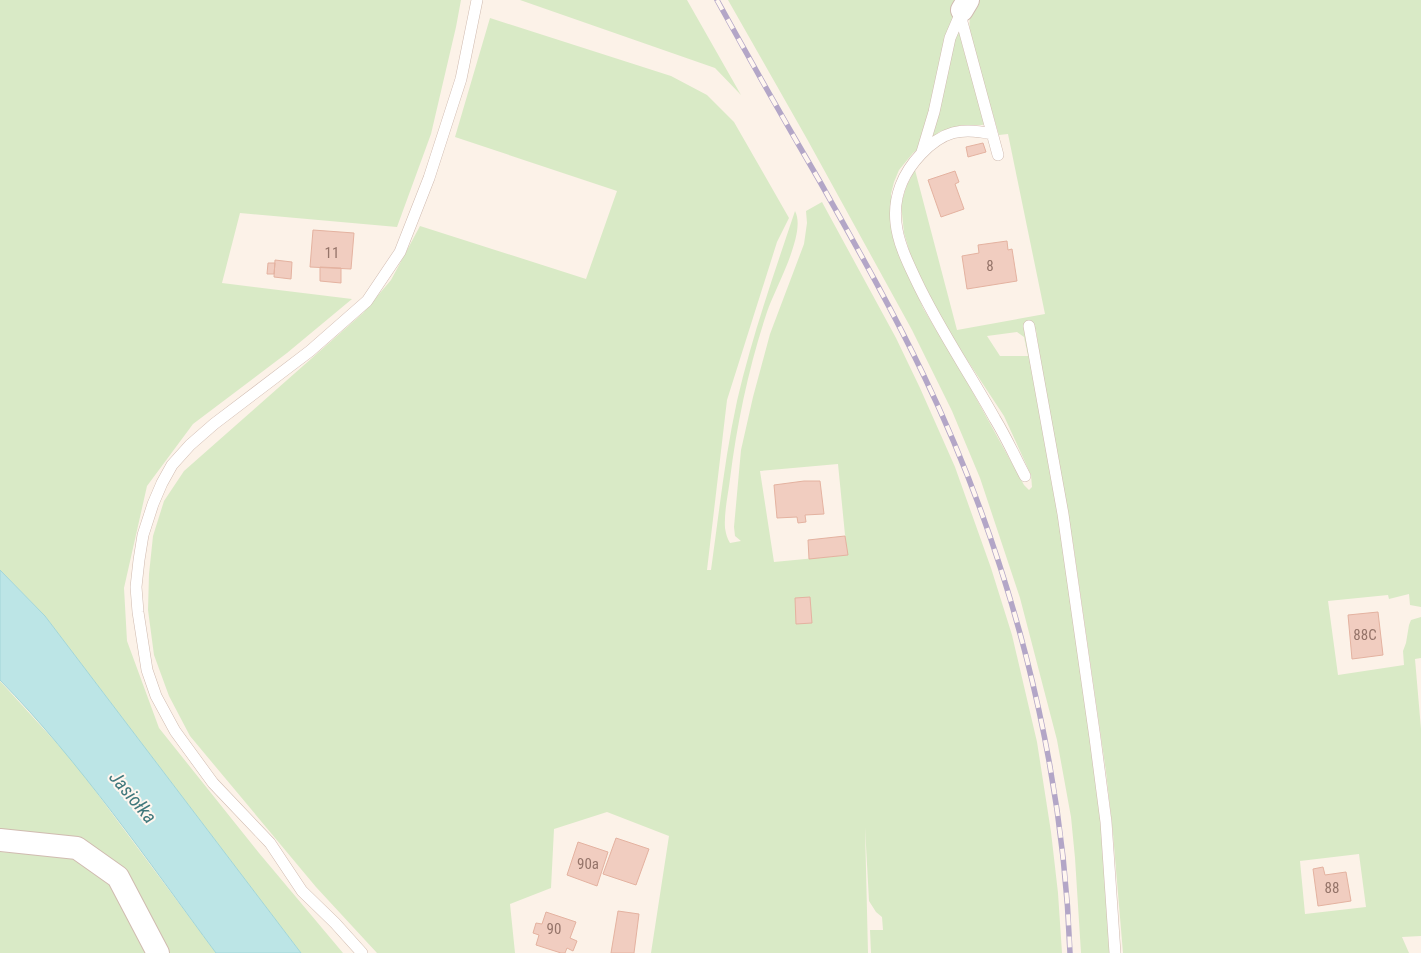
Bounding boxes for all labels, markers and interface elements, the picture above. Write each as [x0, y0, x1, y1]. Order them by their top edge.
house number: 11 [325, 244, 339, 262]
house number: 8 [986, 257, 994, 275]
house number: 88C [1353, 626, 1377, 644]
water label: Jasiołka [104, 766, 162, 828]
house number: 90a [577, 855, 599, 873]
house number: 88 [1325, 879, 1339, 897]
house number: 90 [547, 920, 561, 938]

